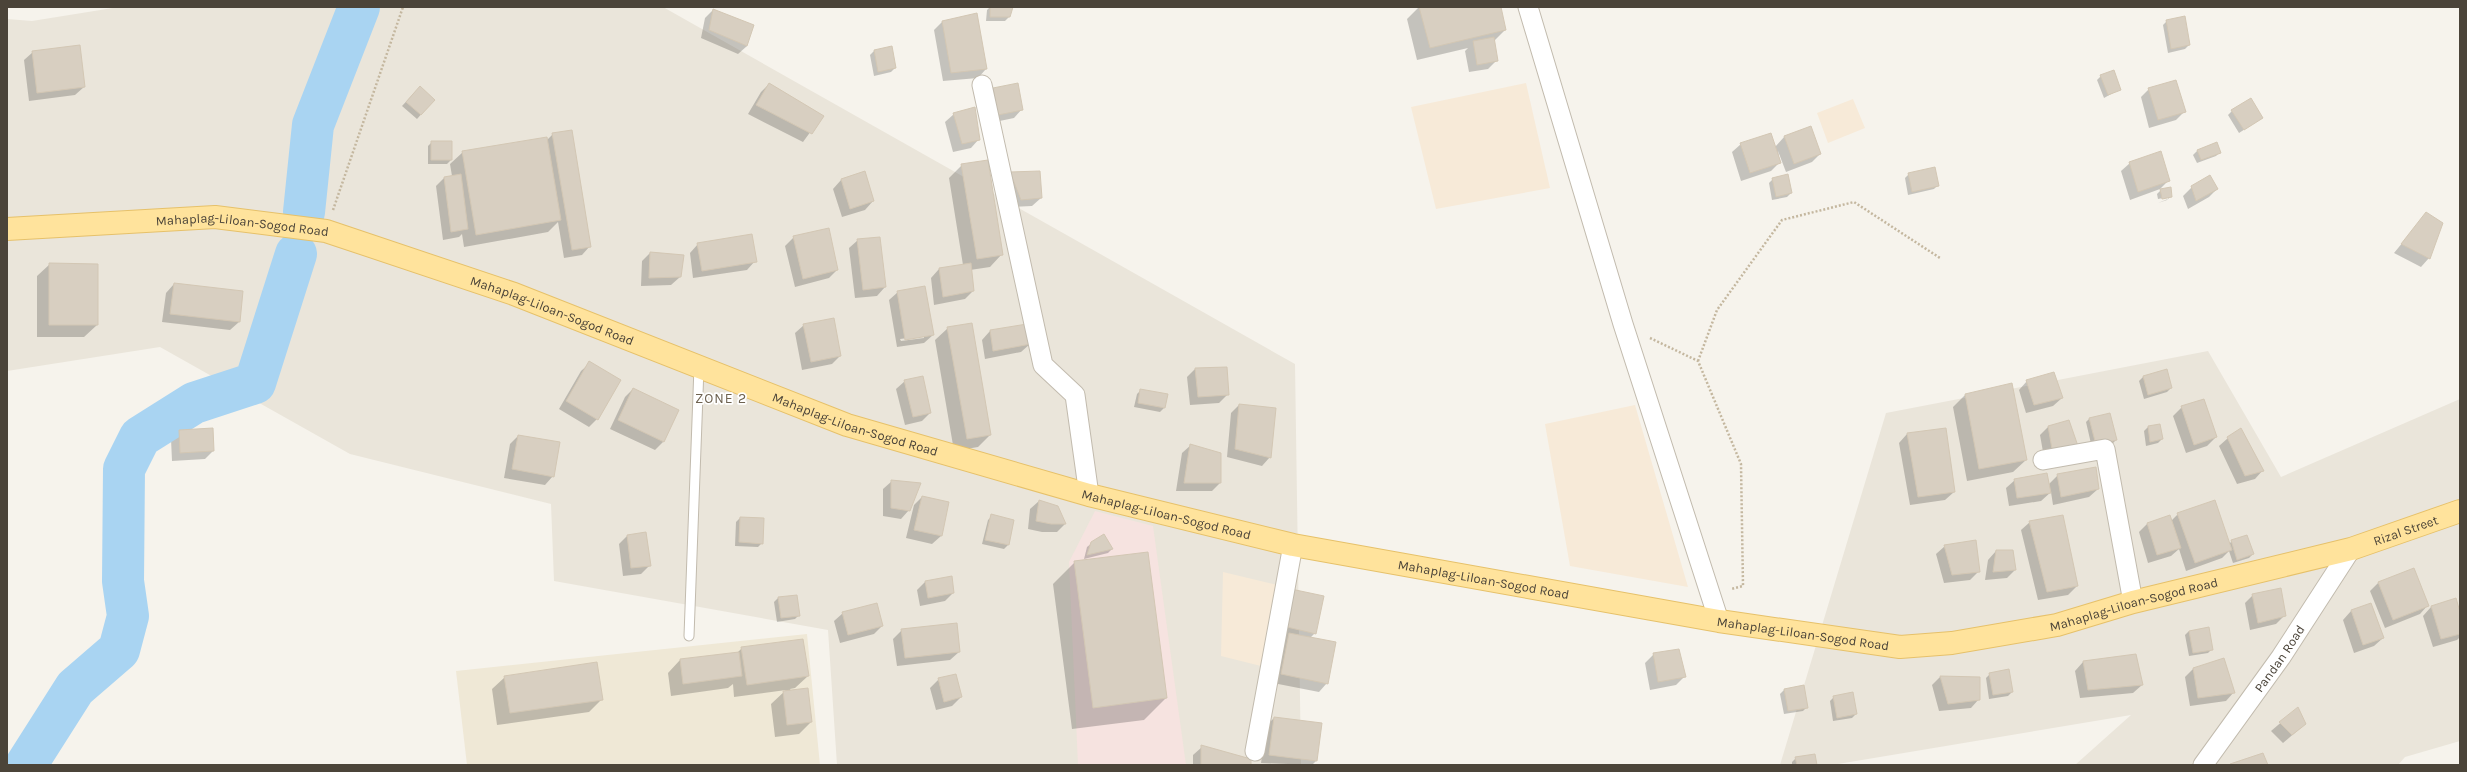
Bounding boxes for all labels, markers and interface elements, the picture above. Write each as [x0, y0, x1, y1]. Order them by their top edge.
street label: Mahaplag-Liloan-Sogod Road [155, 209, 330, 239]
street label: Mahaplag-Liloan-Sogod Road [468, 272, 636, 348]
street label: Mahaplag-Liloan-Sogod Road [770, 389, 940, 459]
district label: ZONE 2 [695, 390, 747, 407]
street label: Mahaplag-Liloan-Sogod Road [1080, 486, 1253, 542]
street label: Rizal Street [2371, 512, 2440, 548]
street label: Mahaplag-Liloan-Sogod Road [1397, 556, 1571, 602]
street label: Mahaplag-Liloan-Sogod Road [2048, 574, 2219, 634]
street label: Mahaplag-Liloan-Sogod Road [1716, 613, 1890, 653]
street label: Pandan Road [2251, 622, 2307, 695]

